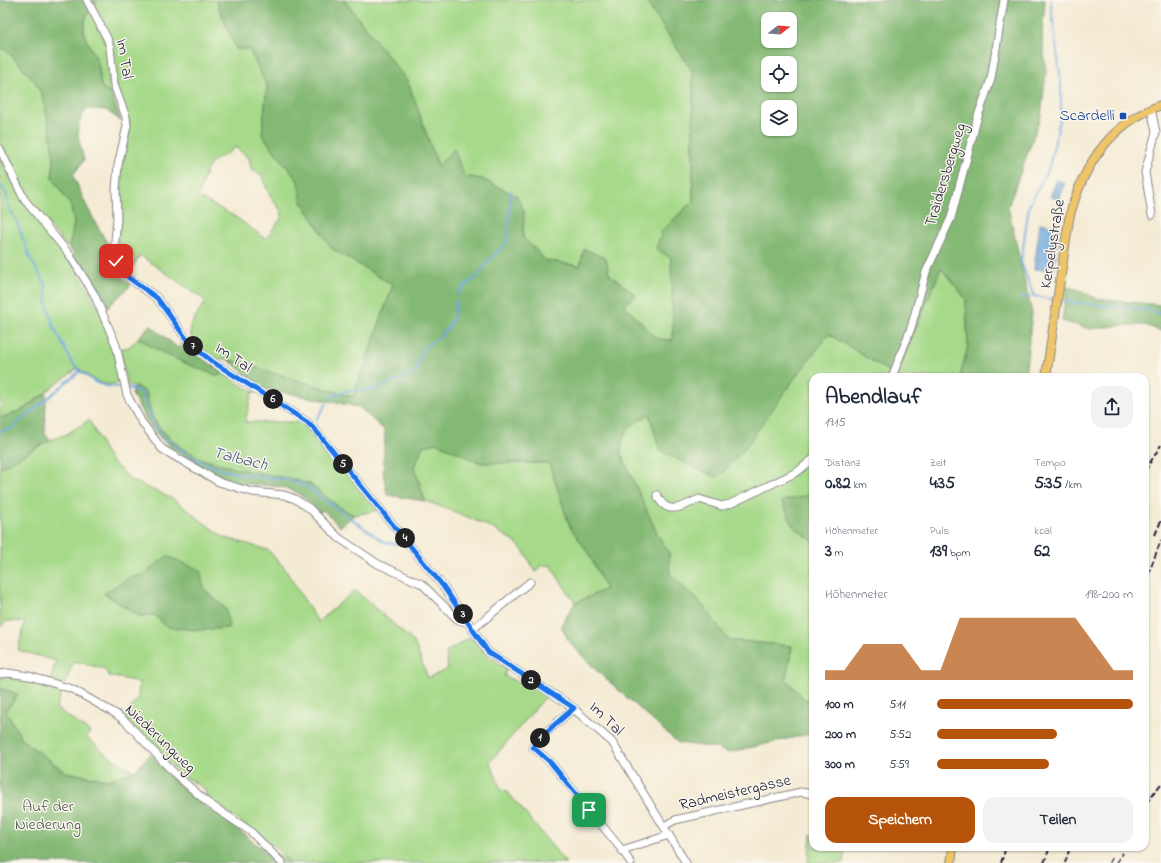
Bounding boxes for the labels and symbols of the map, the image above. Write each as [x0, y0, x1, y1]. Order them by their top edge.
north arrow [761, 12, 797, 48]
street label: Im Tal [109, 37, 139, 81]
place label: Scardelli [1060, 104, 1115, 128]
marker: Scardelli [1118, 111, 1128, 121]
street label: Traidersbergweg [919, 120, 973, 230]
street label: Kerpelystraße [1034, 197, 1072, 290]
pin [99, 244, 133, 278]
pin: 7 [183, 336, 203, 356]
street label: Im Tal [209, 337, 257, 379]
pin: 6 [263, 389, 283, 409]
water label: Talbach [210, 440, 271, 478]
pin: 5 [333, 454, 353, 474]
pin: 4 [395, 528, 415, 548]
pin: 3 [453, 604, 473, 624]
pin: 2 [521, 670, 541, 690]
street label: Im Tal [583, 696, 629, 742]
street label: Niederungweg [119, 699, 201, 779]
pin: 1 [530, 728, 550, 748]
street label: Radmeistergasse [677, 768, 794, 818]
pin [572, 793, 606, 827]
park label: Auf der Niederung [15, 795, 81, 837]

